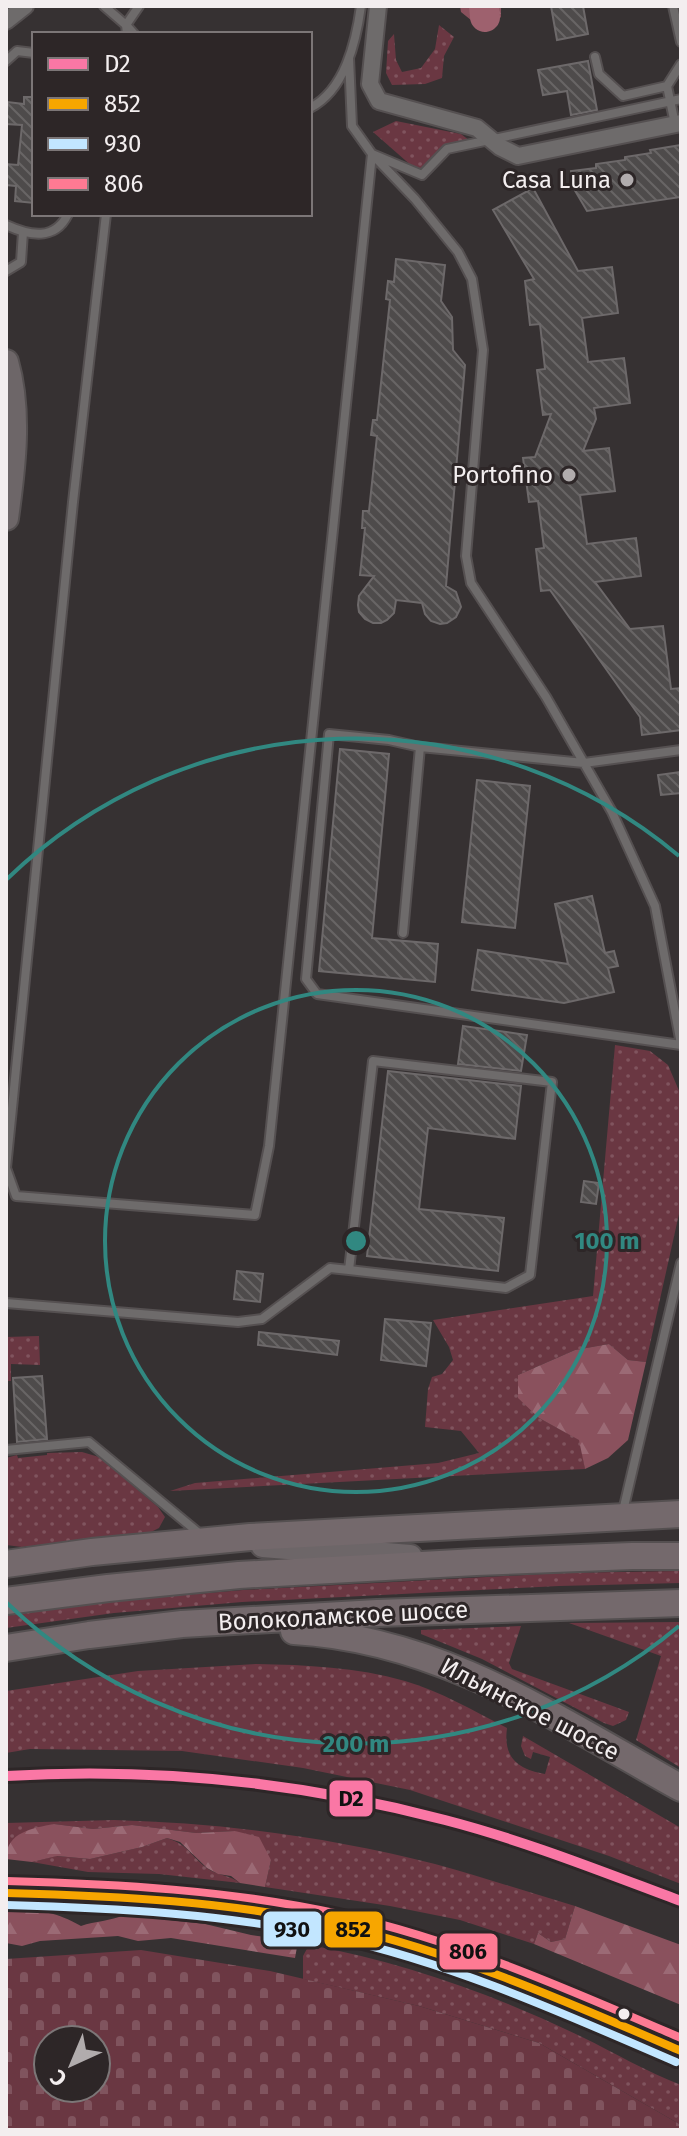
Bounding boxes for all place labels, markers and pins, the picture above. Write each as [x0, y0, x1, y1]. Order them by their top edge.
place label: Casa Luna [502, 166, 611, 194]
marker: Casa Luna [618, 171, 636, 189]
place label: Portofino [452, 461, 553, 489]
marker: Portofino [560, 466, 578, 484]
centre of rings [342, 1227, 370, 1255]
unlabelled marker [616, 2006, 632, 2022]

